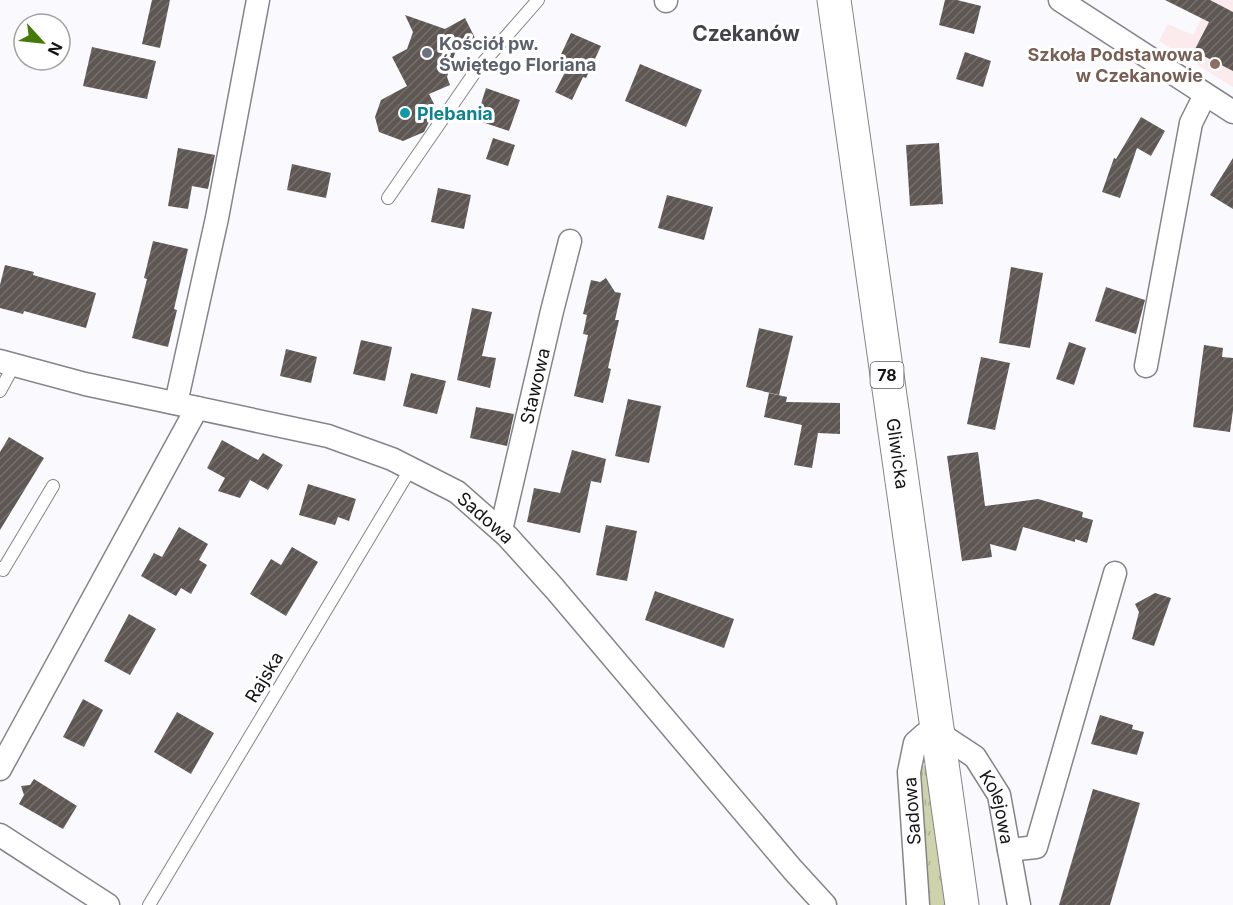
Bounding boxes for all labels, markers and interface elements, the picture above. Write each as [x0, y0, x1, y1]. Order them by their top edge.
north arrow [12, 12, 72, 72]
district label: Czekanów [692, 21, 800, 46]
place label: Kościół pw. Świętego Floriana [439, 33, 596, 75]
text: N [44, 39, 67, 59]
place label: Szkoła Podstawowa w Czekanowie [1028, 44, 1203, 86]
marker: Kościół pw. Świętego Floriana [420, 46, 434, 60]
marker: Szkoła Podstawowa w Czekanowie [1208, 57, 1222, 71]
place label: Plebania [417, 103, 493, 124]
marker: Plebania [398, 106, 412, 120]
street label: Stawowa [516, 346, 554, 426]
road number: 78 [870, 362, 904, 388]
street label: Gliwicka [883, 417, 914, 490]
street label: Sadowa [453, 487, 519, 547]
street label: Rajska [241, 648, 287, 706]
street label: Kolejowa [976, 766, 1018, 845]
street label: Sadowa [899, 776, 925, 846]

